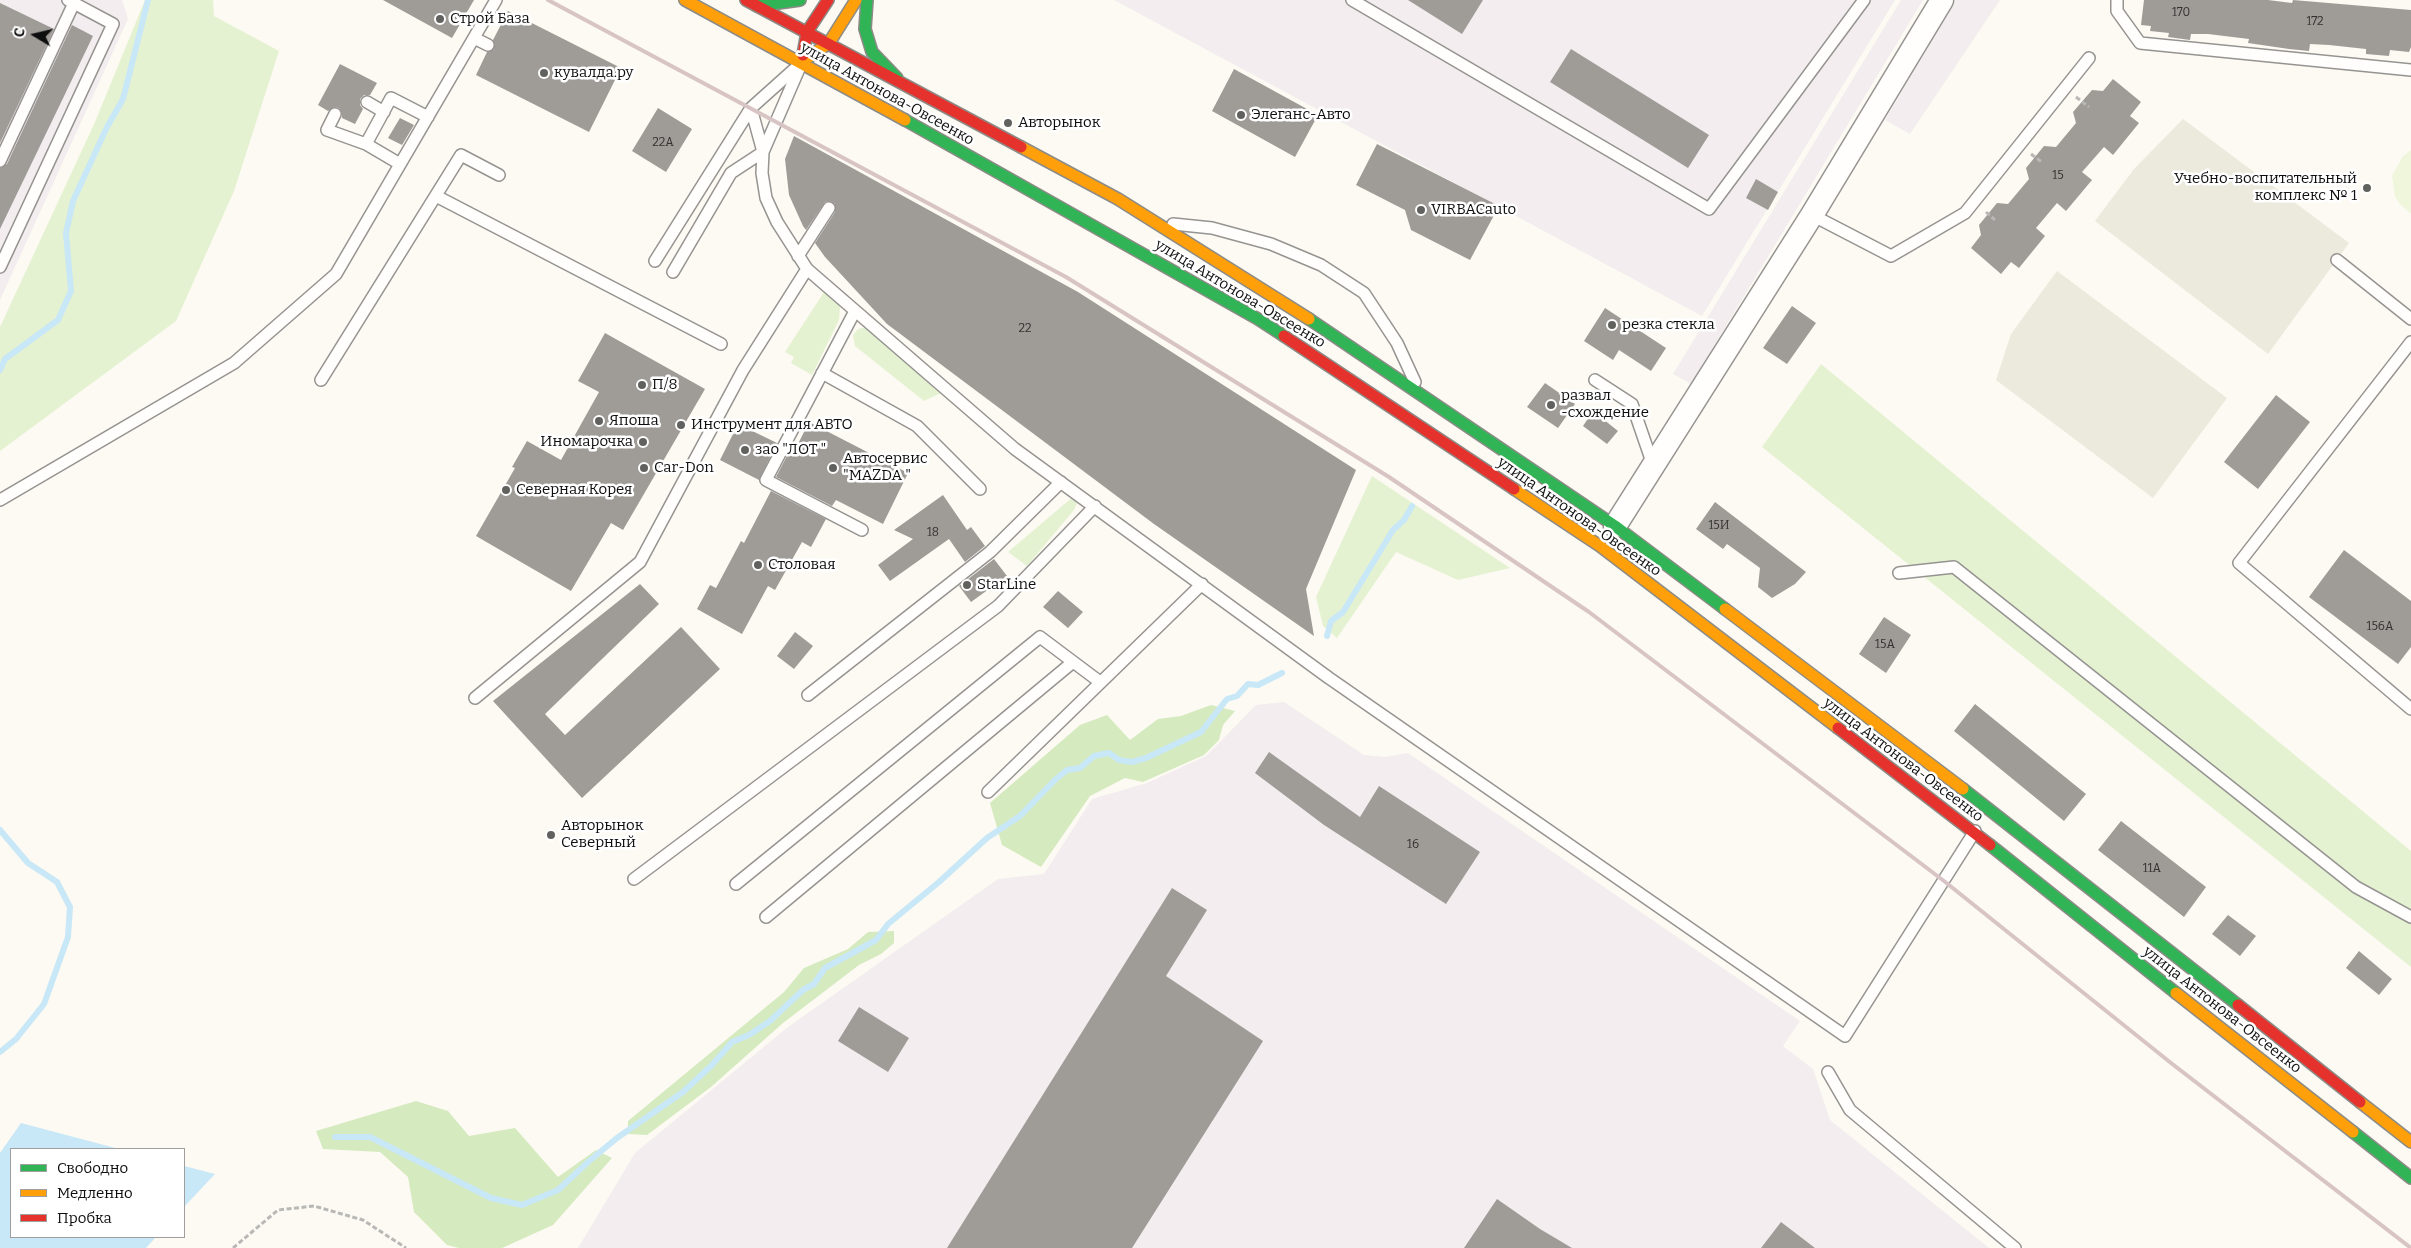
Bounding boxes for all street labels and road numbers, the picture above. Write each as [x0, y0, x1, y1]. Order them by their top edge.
street label: улица Антонова-Овсеенко [797, 39, 977, 149]
street label: улица Антонова-Овсеенко [1152, 236, 1328, 352]
street label: улица Антонова-Овсеенко [1494, 454, 1664, 580]
street label: улица Антонова-Овсеенко [1819, 694, 1987, 826]
street label: улица Антонова-Овсеенко [2139, 943, 2305, 1077]

